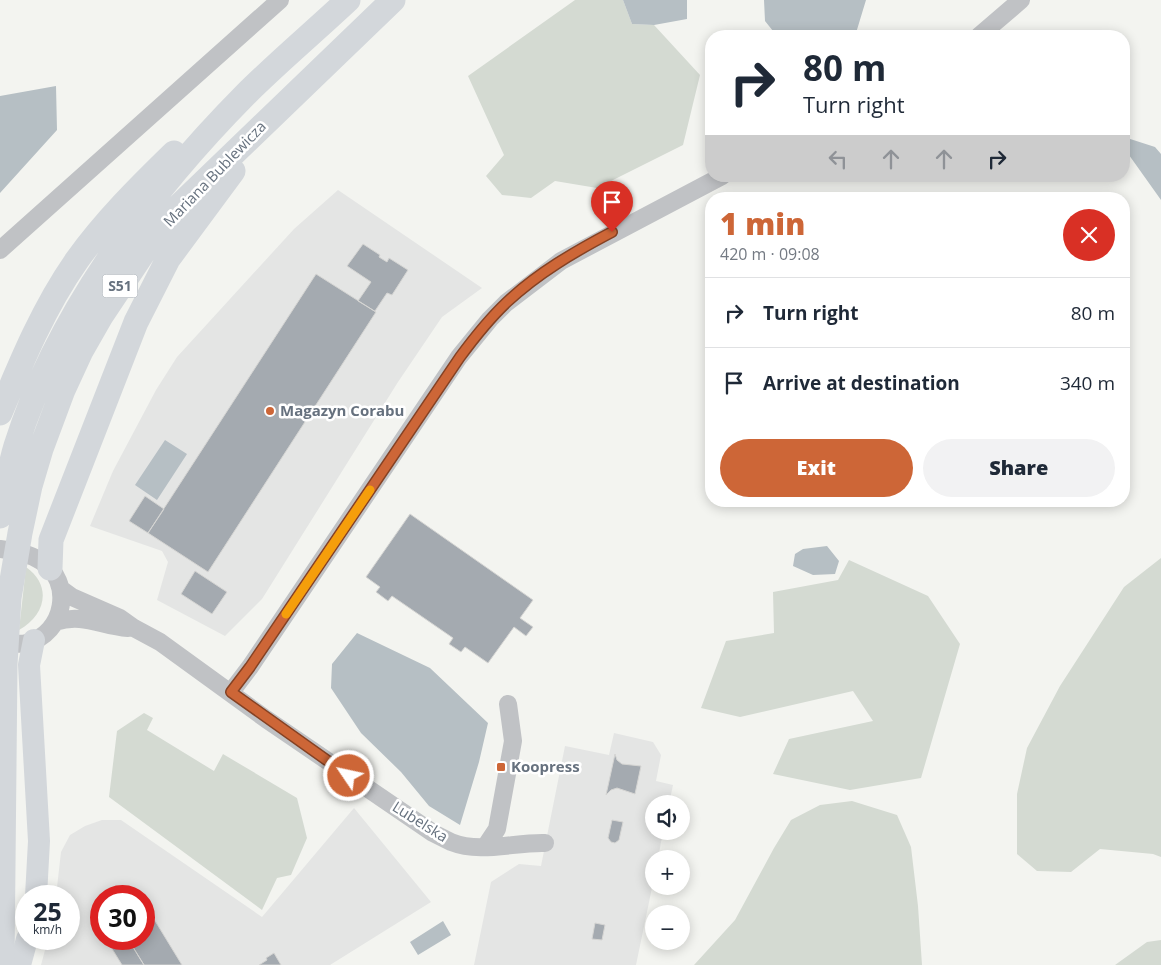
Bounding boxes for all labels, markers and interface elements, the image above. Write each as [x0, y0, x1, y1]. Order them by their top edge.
text: 80 m [803, 44, 886, 91]
icon: right [720, 50, 785, 115]
text: Turn right [803, 89, 905, 119]
street label: Mariana Bublewicza [159, 116, 270, 231]
icon: left [824, 145, 852, 173]
icon: ahead [877, 145, 905, 173]
icon: ahead [930, 145, 958, 173]
icon: right [983, 145, 1011, 173]
pin [591, 181, 633, 232]
icon: arrive [598, 188, 626, 216]
text: 1 min [720, 203, 805, 244]
button: close [1063, 209, 1115, 261]
text: 420 m · 09:08 [720, 243, 820, 265]
road number: S51 [102, 274, 138, 298]
icon: right [720, 299, 748, 327]
text: Turn right [763, 300, 858, 326]
text: 80 m [1071, 300, 1115, 326]
icon: arrive [720, 369, 748, 397]
text: Arrive at destination [763, 370, 960, 396]
text: 340 m [1060, 370, 1115, 396]
place label: Magazyn Corabu [280, 400, 404, 420]
marker: Magazyn Corabu [264, 405, 276, 417]
button: Exit [720, 439, 913, 497]
button: Share [923, 439, 1115, 497]
position arrow [322, 749, 374, 801]
place label: Koopress [511, 756, 580, 776]
marker: Koopress [495, 761, 507, 773]
map controls [645, 795, 690, 950]
button: sound [645, 795, 690, 840]
street label: Lubelska [389, 796, 452, 846]
button: + [645, 850, 690, 895]
speed limit sign: 30 [90, 885, 155, 950]
text: 25 [33, 894, 62, 928]
button: − [645, 905, 690, 950]
text: km/h [33, 921, 62, 938]

